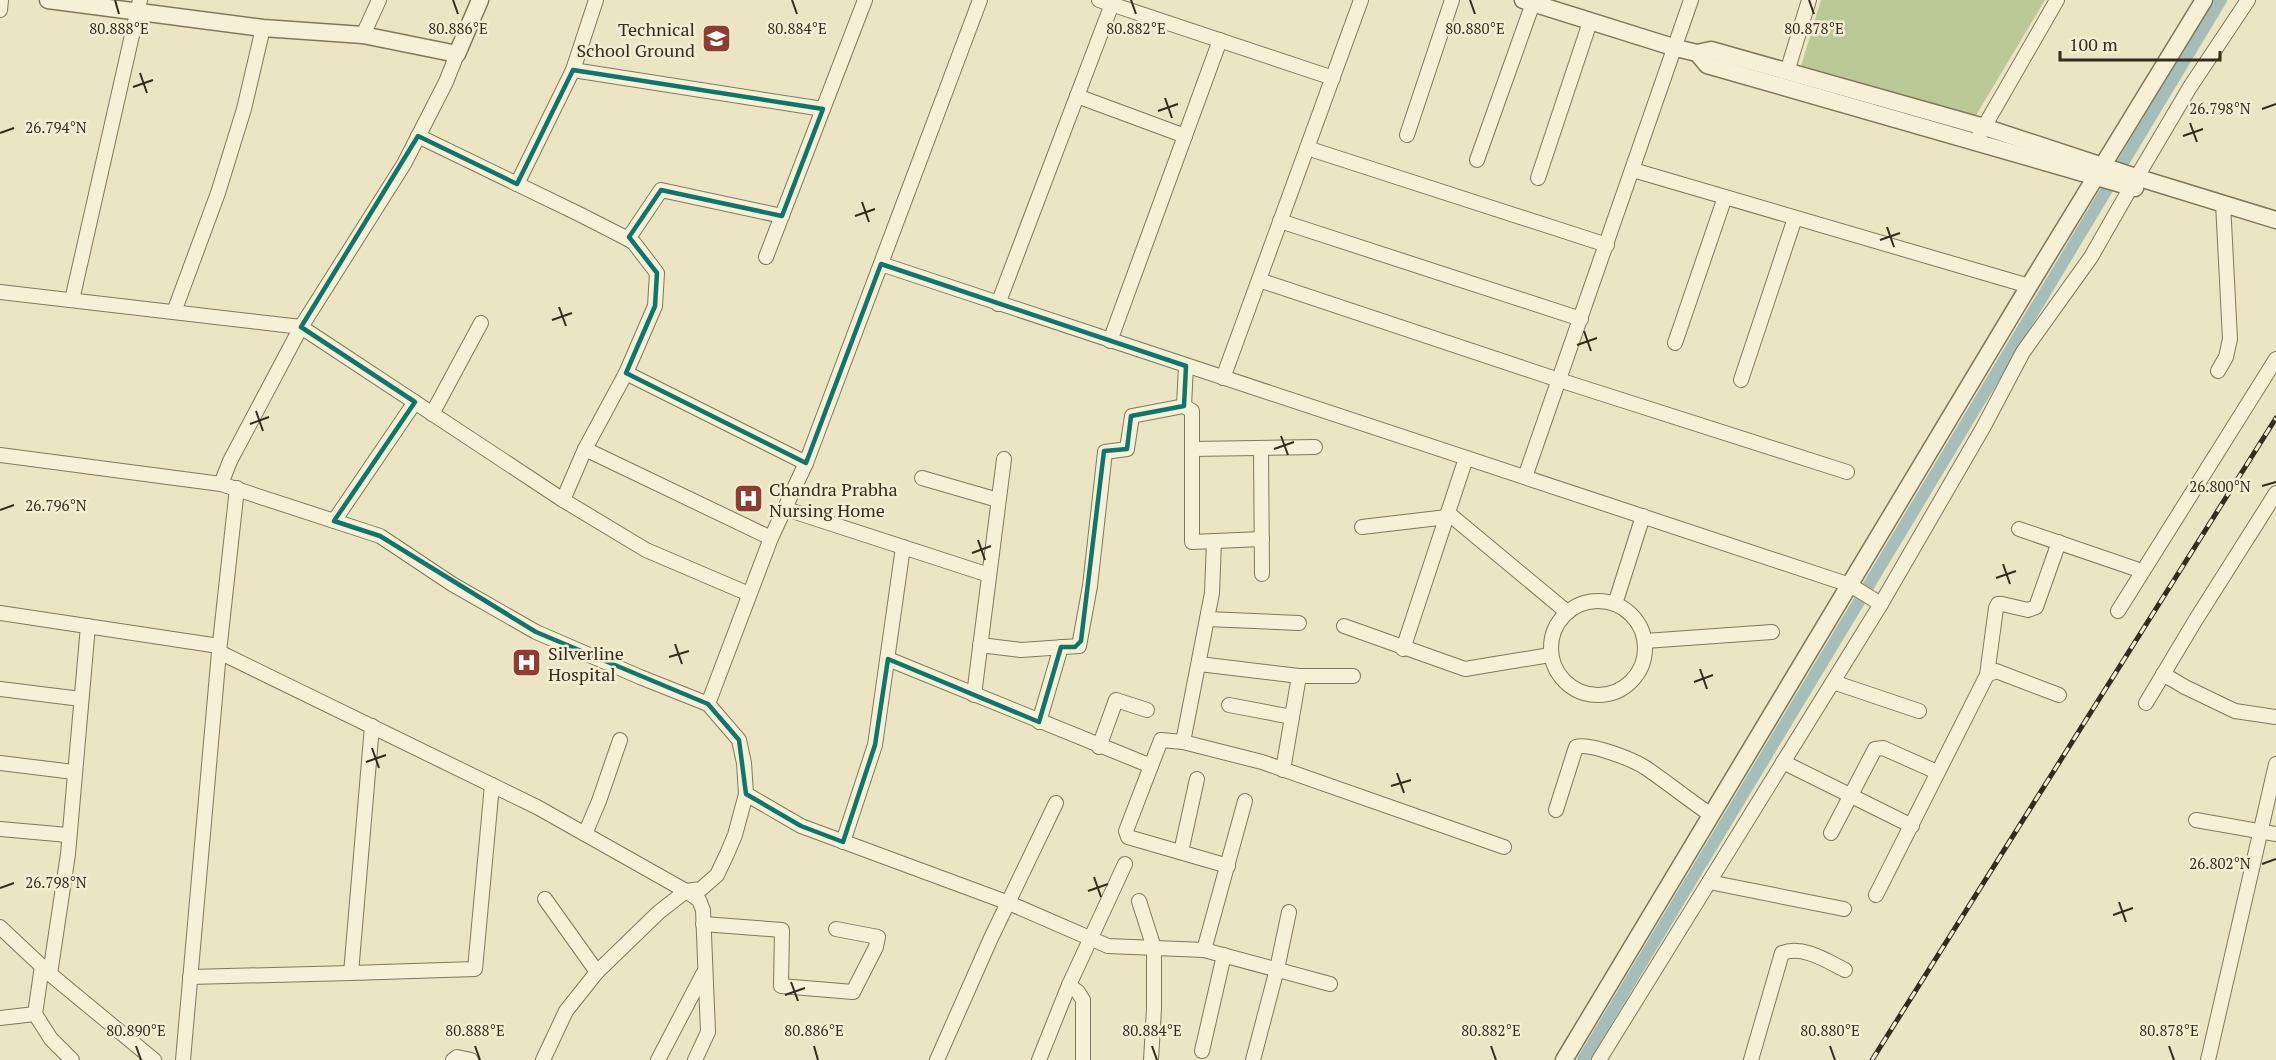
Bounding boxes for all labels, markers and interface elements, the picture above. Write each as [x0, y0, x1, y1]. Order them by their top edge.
place label: Technical School Ground [576, 17, 695, 62]
text: 80.888°E [89, 18, 149, 38]
text: 80.886°E [428, 18, 488, 38]
text: 80.884°E [767, 18, 827, 38]
text: 80.882°E [1106, 18, 1166, 38]
text: 80.880°E [1445, 18, 1505, 38]
text: 80.878°E [1784, 18, 1844, 38]
school or university icon: Technical School Ground [700, 23, 732, 55]
scale bar [2060, 24, 2220, 62]
text: 100 m [2069, 32, 2118, 56]
text: 26.798°N [2189, 98, 2251, 118]
text: 26.794°N [25, 117, 87, 137]
text: 26.800°N [2189, 476, 2251, 496]
place label: Chandra Prabha Nursing Home [769, 477, 897, 522]
hospital icon: Chandra Prabha Nursing Home [732, 483, 764, 515]
text: 26.796°N [25, 495, 87, 515]
place label: Silverline Hospital [548, 641, 624, 686]
hospital icon: Silverline Hospital [511, 647, 543, 679]
text: 26.802°N [2189, 853, 2251, 873]
text: 26.798°N [25, 872, 87, 892]
text: 80.890°E [106, 1020, 166, 1040]
text: 80.888°E [445, 1020, 505, 1040]
text: 80.886°E [784, 1020, 844, 1040]
text: 80.884°E [1122, 1020, 1182, 1040]
text: 80.882°E [1461, 1020, 1521, 1040]
text: 80.880°E [1800, 1020, 1860, 1040]
text: 80.878°E [2139, 1020, 2199, 1040]

